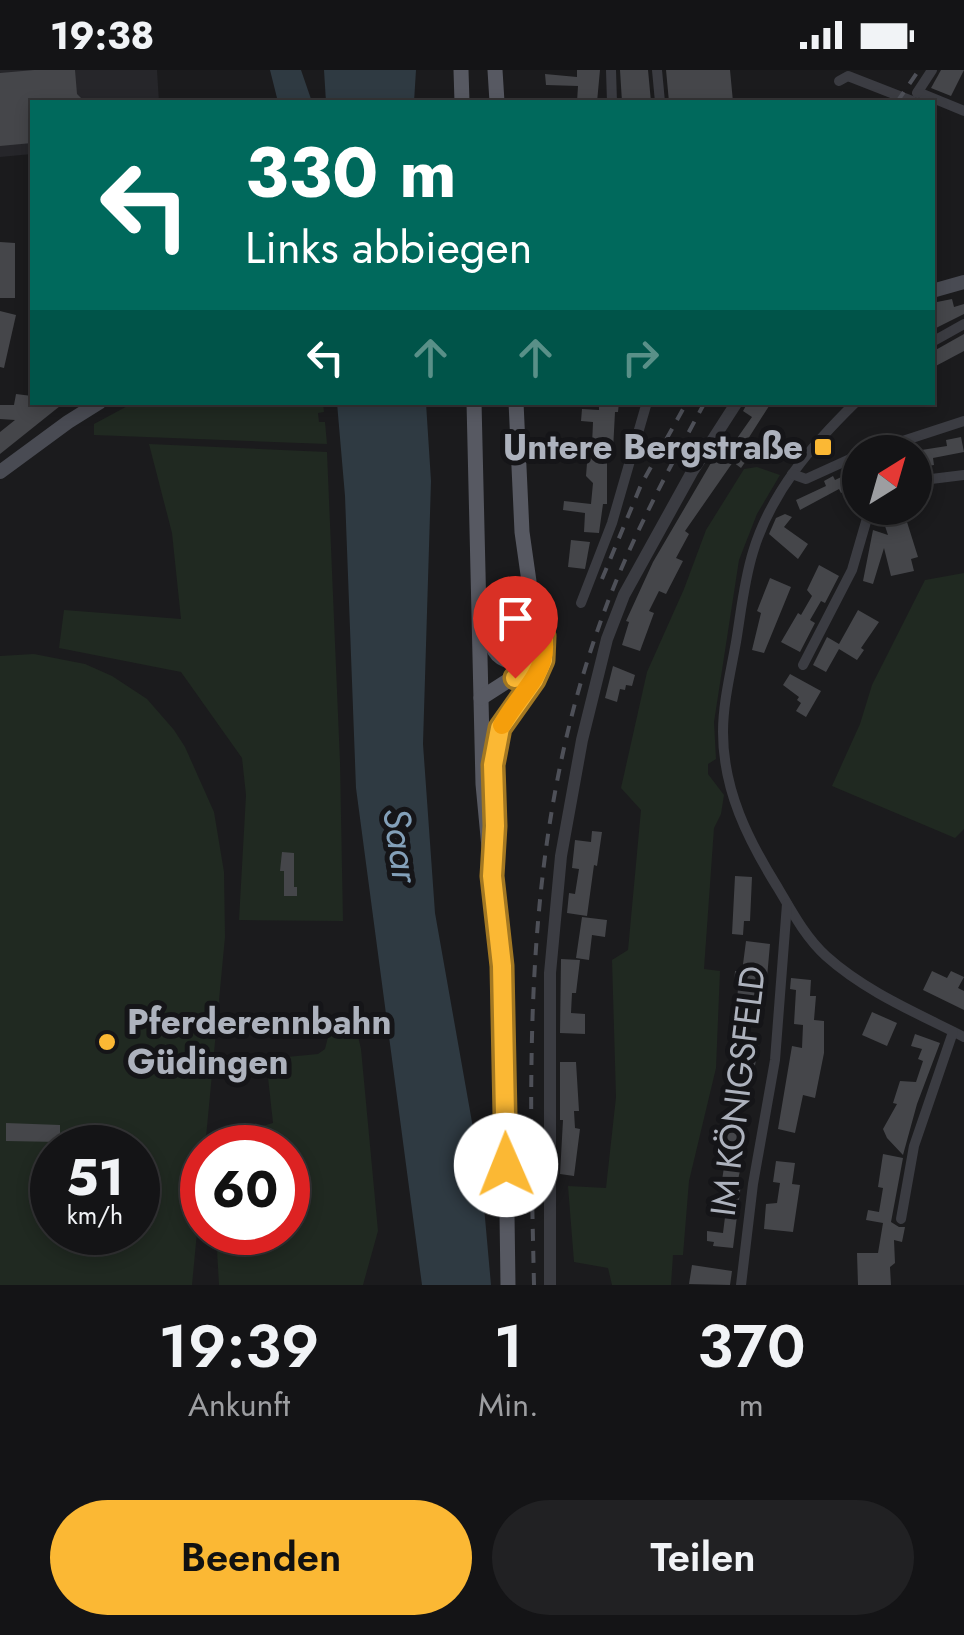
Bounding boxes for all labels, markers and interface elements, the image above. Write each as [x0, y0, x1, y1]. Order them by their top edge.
text: 19:38 [50, 8, 154, 63]
text: 330 m [245, 122, 457, 223]
icon: left [80, 140, 210, 270]
text: Links abbiegen [245, 215, 532, 280]
icon: left [298, 330, 353, 385]
icon: ahead [403, 330, 458, 385]
icon: ahead [508, 330, 563, 385]
icon: right [613, 330, 668, 385]
place label: Untere Bergstraße [503, 422, 803, 472]
north arrow [842, 435, 932, 525]
map controls [842, 435, 932, 525]
marker: Untere Bergstraße [812, 436, 834, 458]
pin [473, 576, 558, 679]
icon: arrive [488, 591, 543, 646]
water label: Saar [369, 804, 434, 888]
street label: IM KÖNIGSFELD [698, 963, 778, 1219]
place label: Pferderennbahn Güdingen [127, 997, 392, 1087]
marker: Pferderennbahn Güdingen [96, 1031, 118, 1053]
position arrow [454, 1113, 558, 1217]
speed limit sign: 60 [180, 1125, 310, 1255]
text: 51 [66, 1141, 124, 1214]
text: km/h [67, 1197, 123, 1233]
text: 19:39 [159, 1303, 320, 1390]
text: 1 [494, 1303, 523, 1390]
text: 370 [697, 1303, 805, 1390]
text: Ankunft [188, 1382, 290, 1428]
text: Min. [478, 1382, 539, 1428]
text: m [739, 1382, 764, 1428]
button: Beenden [50, 1500, 472, 1615]
button: Teilen [492, 1500, 914, 1615]

